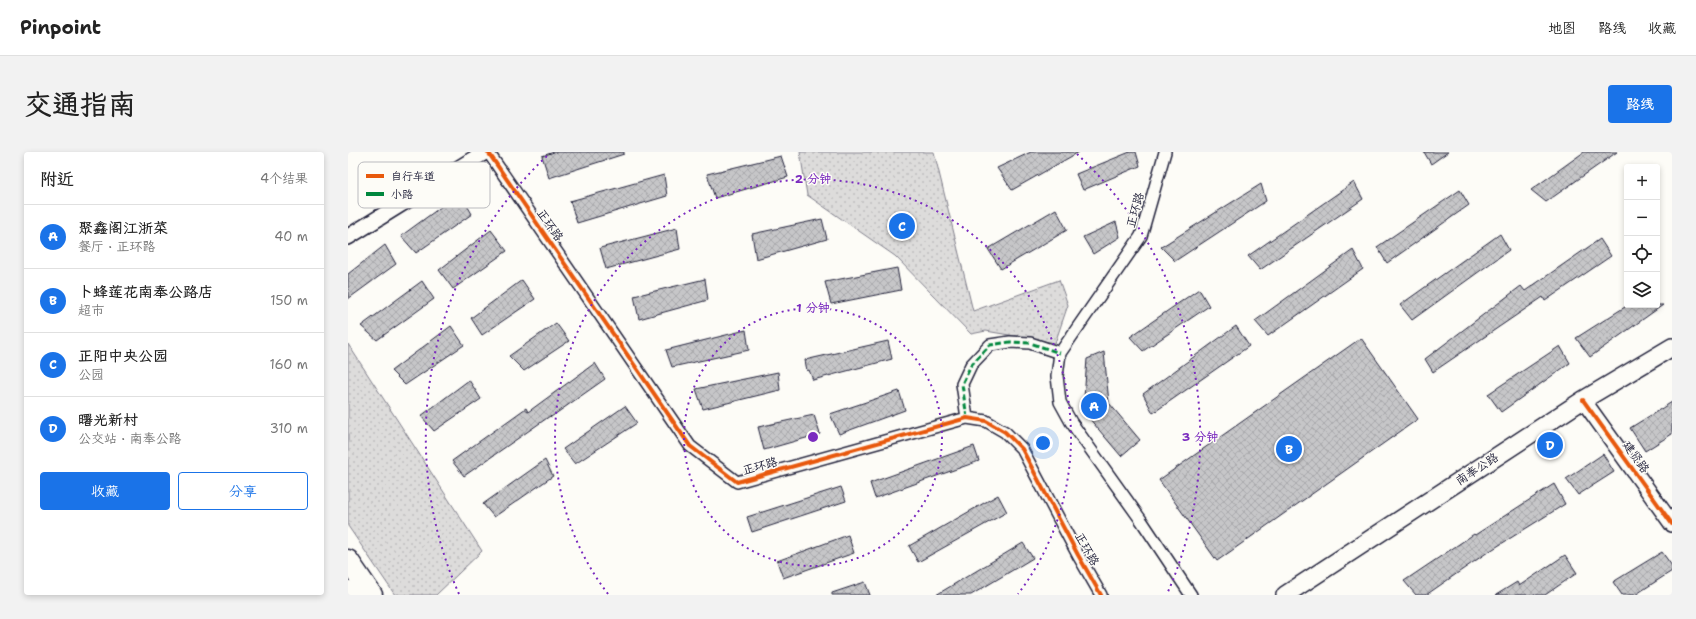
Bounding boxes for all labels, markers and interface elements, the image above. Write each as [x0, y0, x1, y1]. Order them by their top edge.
text: Pinpoint [20, 15, 101, 40]
text: 地图 [1548, 19, 1576, 37]
text: 路线 [1598, 19, 1626, 37]
text: 收藏 [1648, 19, 1676, 37]
text: 交通指南 [24, 85, 136, 123]
button: 路线 [1608, 85, 1672, 123]
legend [358, 162, 490, 208]
map controls [1624, 164, 1660, 308]
button: + [1624, 164, 1660, 200]
text: 附近 [40, 168, 74, 190]
text: 自行车道 [391, 169, 435, 184]
text: 4个结果 [260, 170, 308, 187]
text: 2 分钟 [795, 171, 831, 187]
text: 小路 [391, 187, 413, 202]
street label: 正环路 [1122, 190, 1148, 230]
button: − [1624, 200, 1660, 236]
street label: 正环路 [533, 206, 567, 244]
pin: C [889, 211, 915, 241]
text: 聚鑫阁江浙菜 [78, 218, 168, 238]
text: A [48, 228, 58, 245]
text: 40 m [274, 228, 308, 245]
button: locate [1624, 236, 1660, 272]
text: 餐厅 · 正环路 [78, 238, 156, 255]
button: layers [1624, 272, 1660, 308]
text: 卜蜂莲花南奉公路店 [78, 282, 213, 302]
text: B [49, 292, 57, 309]
text: 150 m [270, 292, 308, 309]
text: 1 分钟 [796, 300, 830, 316]
text: 超市 [78, 302, 104, 319]
text: 正阳中央公园 [78, 346, 168, 366]
text: C [49, 356, 57, 373]
text: 160 m [270, 356, 308, 373]
text: 公园 [78, 366, 104, 383]
pin: A [1081, 391, 1107, 421]
text: 曙光新村 [78, 410, 138, 430]
text: D [48, 420, 58, 437]
text: 310 m [270, 420, 308, 437]
text: 3 分钟 [1182, 429, 1218, 445]
text: 公交站 · 南奉公路 [78, 430, 182, 447]
centre of rings [806, 430, 820, 444]
pin: D [1537, 430, 1563, 460]
your location [1033, 433, 1053, 453]
pin: B [1276, 434, 1302, 464]
street label: 建贤路 [1619, 438, 1653, 476]
street label: 南奉公路 [1453, 449, 1501, 489]
street label: 正环路 [741, 454, 779, 478]
button: 收藏 [40, 472, 170, 510]
button: 分享 [178, 472, 308, 510]
street label: 正环路 [1071, 529, 1103, 569]

